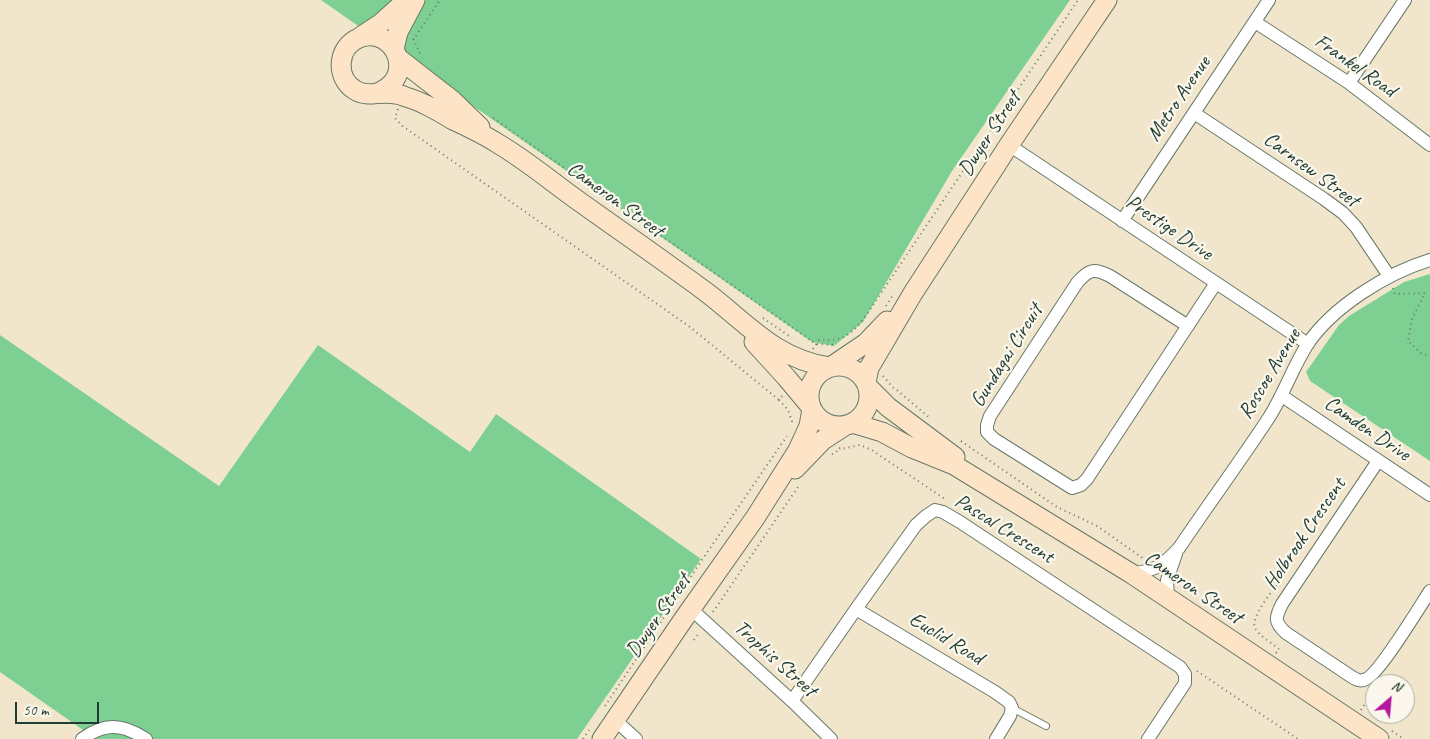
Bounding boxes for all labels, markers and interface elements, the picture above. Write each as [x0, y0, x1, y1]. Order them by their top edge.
street label: Frankel Road [1309, 29, 1401, 103]
street label: Metro Avenue [1141, 52, 1217, 146]
street label: Dwyer Street [953, 87, 1027, 181]
street label: Carnsew Street [1258, 127, 1364, 213]
street label: Cameron Street [562, 157, 668, 243]
street label: Prestige Drive [1121, 190, 1217, 266]
street label: Gundagai Circuit [965, 300, 1049, 412]
street label: Roscoe Avenue [1233, 324, 1307, 424]
street label: Camden Drive [1319, 391, 1415, 467]
street label: Holbrook Crescent [1258, 473, 1352, 595]
street label: Pascal Crescent [950, 489, 1058, 569]
street label: Cameron Street [1139, 546, 1247, 630]
street label: Dwyer Street [621, 570, 697, 662]
street label: Euclid Road [904, 607, 988, 671]
street label: Trophis Street [729, 615, 821, 703]
north arrow [1365, 674, 1415, 724]
text: N [1389, 677, 1404, 696]
scale bar [18, 692, 101, 724]
text: 50 m [23, 701, 49, 720]

